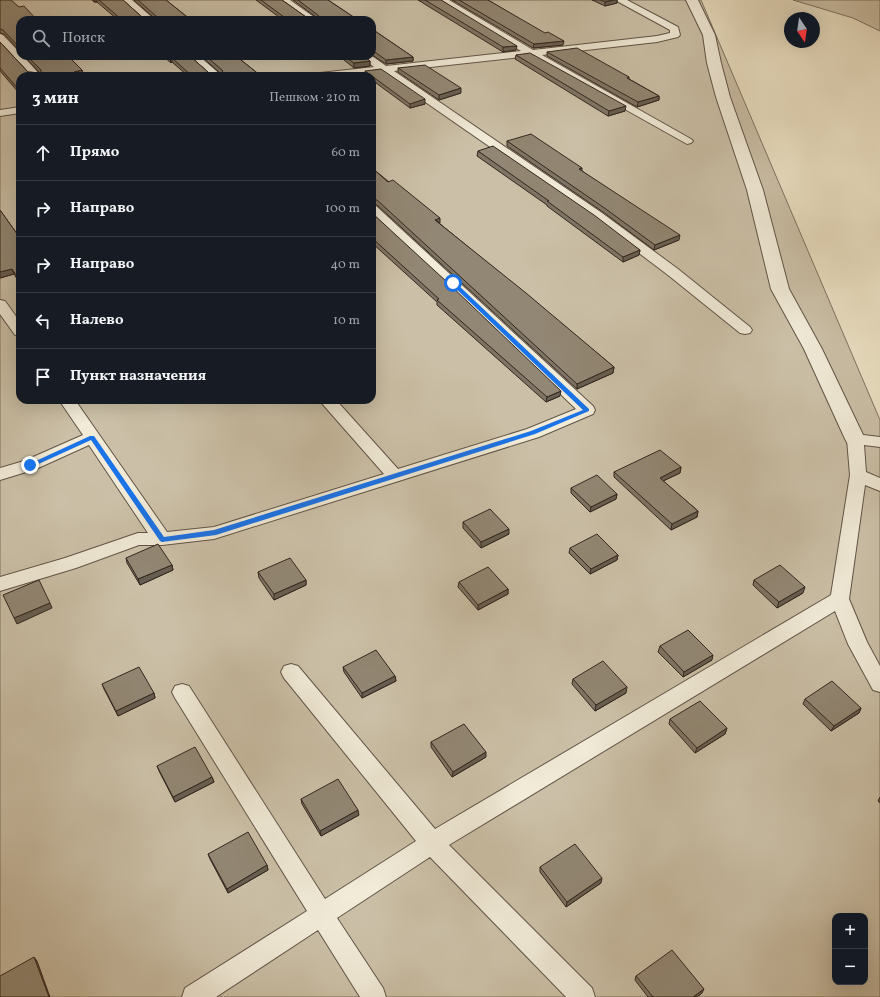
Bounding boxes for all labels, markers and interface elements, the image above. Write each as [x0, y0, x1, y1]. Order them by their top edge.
north arrow [784, 12, 820, 48]
search box [16, 16, 376, 60]
icon: search [30, 27, 52, 49]
text: Поиск [62, 28, 105, 49]
text: 3 мин [32, 87, 79, 110]
text: Пешком · 210 m [269, 89, 360, 107]
icon: ahead [32, 142, 54, 164]
text: Прямо [70, 142, 119, 163]
text: 60 m [332, 144, 360, 162]
icon: right [32, 198, 54, 220]
text: Направо [70, 198, 134, 219]
text: 100 m [325, 200, 360, 218]
icon: right [32, 254, 54, 276]
text: Направо [70, 254, 134, 275]
text: 40 m [331, 256, 360, 274]
route start [444, 274, 462, 292]
icon: left [32, 310, 54, 332]
text: Налево [70, 310, 124, 331]
text: 10 m [333, 312, 360, 330]
icon: arrive [32, 366, 54, 388]
text: Пункт назначения [70, 366, 206, 387]
route end [21, 456, 39, 474]
map controls [832, 913, 868, 985]
button: + [832, 913, 868, 949]
button: − [832, 949, 868, 985]

